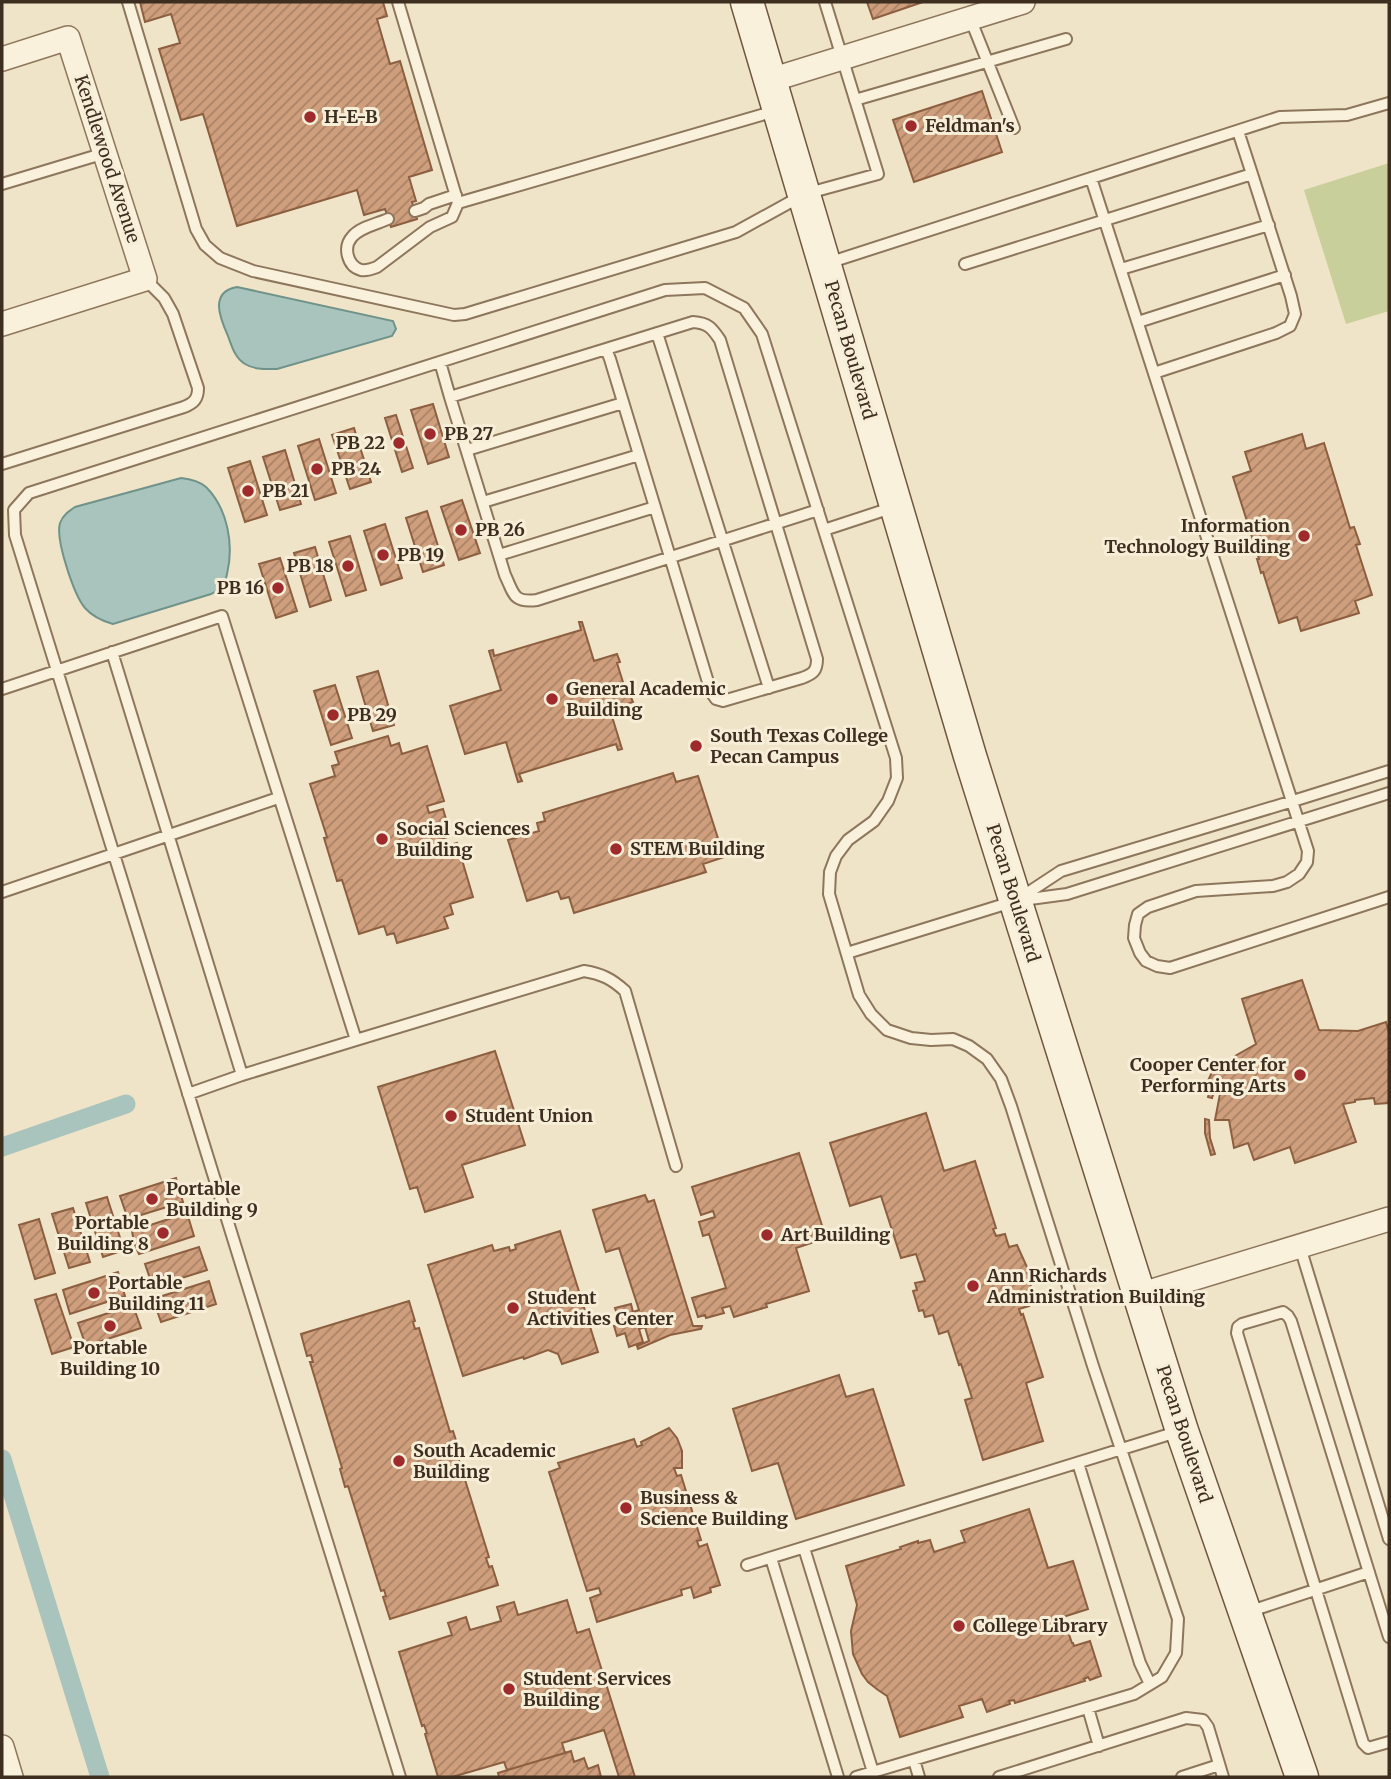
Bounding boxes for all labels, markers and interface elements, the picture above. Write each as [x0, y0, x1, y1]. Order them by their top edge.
street label: Kendlewood Avenue [69, 72, 146, 246]
place label: H-E-B [324, 105, 378, 128]
marker: H-E-B [302, 109, 318, 125]
place label: Feldman's [925, 114, 1015, 137]
marker: Feldman's [903, 118, 919, 134]
street label: Pecan Boulevard [820, 278, 881, 422]
place label: PB 27 [444, 422, 494, 445]
marker: PB 27 [422, 426, 438, 442]
place label: PB 22 [335, 431, 385, 454]
marker: PB 22 [391, 435, 407, 451]
place label: PB 24 [331, 457, 382, 480]
marker: PB 24 [309, 461, 325, 477]
place label: PB 21 [262, 479, 309, 502]
marker: PB 21 [240, 483, 256, 499]
place label: Information Technology Building [1104, 514, 1290, 558]
place label: PB 26 [475, 518, 525, 541]
marker: PB 26 [453, 522, 469, 538]
marker: Information Technology Building [1296, 528, 1312, 544]
place label: PB 19 [397, 543, 444, 566]
marker: PB 19 [375, 547, 391, 563]
place label: PB 18 [286, 554, 334, 577]
marker: PB 18 [340, 558, 356, 574]
place label: PB 16 [217, 576, 264, 599]
marker: PB 16 [270, 580, 286, 596]
place label: General Academic Building [566, 677, 726, 721]
marker: General Academic Building [544, 691, 560, 707]
place label: PB 29 [347, 703, 397, 726]
marker: PB 29 [325, 707, 341, 723]
place label: South Texas College Pecan Campus [710, 724, 888, 768]
marker: South Texas College Pecan Campus [688, 738, 704, 754]
place label: Social Sciences Building [396, 817, 530, 861]
street label: Pecan Boulevard [982, 821, 1045, 965]
marker: Social Sciences Building [374, 831, 390, 847]
place label: STEM Building [630, 837, 765, 860]
marker: STEM Building [608, 841, 624, 857]
place label: Cooper Center for Performing Arts [1130, 1053, 1286, 1097]
marker: Cooper Center for Performing Arts [1292, 1067, 1308, 1083]
place label: Student Union [465, 1104, 593, 1127]
marker: Student Union [443, 1108, 459, 1124]
place label: Portable Building 9 [166, 1177, 258, 1221]
marker: Portable Building 9 [144, 1191, 160, 1207]
place label: Portable Building 8 [57, 1211, 149, 1255]
place label: Art Building [780, 1223, 890, 1246]
marker: Portable Building 8 [155, 1225, 171, 1241]
marker: Art Building [759, 1227, 775, 1243]
place label: Ann Richards Administration Building [986, 1264, 1205, 1308]
place label: Portable Building 11 [108, 1271, 205, 1315]
marker: Ann Richards Administration Building [965, 1278, 981, 1294]
marker: Portable Building 11 [86, 1285, 102, 1301]
place label: Student Activities Center [526, 1286, 674, 1330]
marker: Student Activities Center [505, 1300, 521, 1316]
marker: Portable Building 10 [102, 1318, 118, 1334]
place label: Portable Building 10 [60, 1336, 160, 1380]
street label: Pecan Boulevard [1151, 1362, 1218, 1506]
place label: South Academic Building [413, 1439, 556, 1483]
marker: South Academic Building [391, 1453, 407, 1469]
place label: Business & Science Building [640, 1486, 788, 1530]
marker: Business & Science Building [618, 1500, 634, 1516]
place label: College Library [973, 1614, 1108, 1637]
marker: College Library [951, 1618, 967, 1634]
place label: Student Services Building [523, 1667, 671, 1711]
marker: Student Services Building [501, 1681, 517, 1697]

